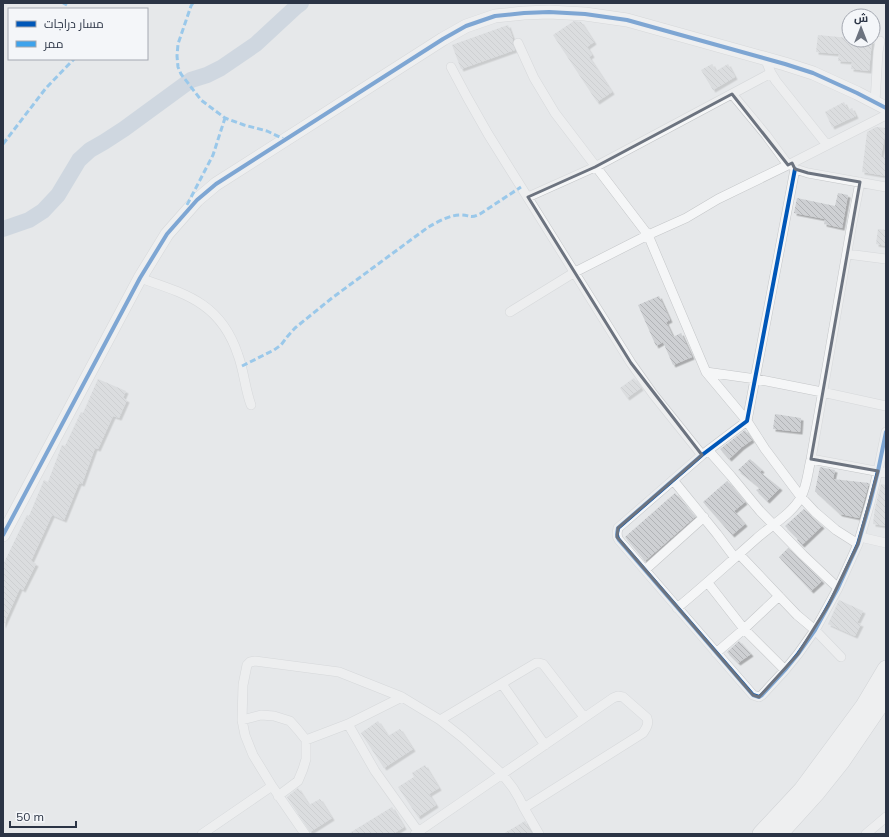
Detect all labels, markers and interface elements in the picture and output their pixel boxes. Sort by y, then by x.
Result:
legend [8,8,148,60]
north arrow [841,8,881,48]
text: ش [854,11,868,25]
text: مسار دراجات [44,16,104,31]
text: ممر [43,36,63,51]
scale bar [10,803,76,829]
text: 50 m [16,809,44,824]

